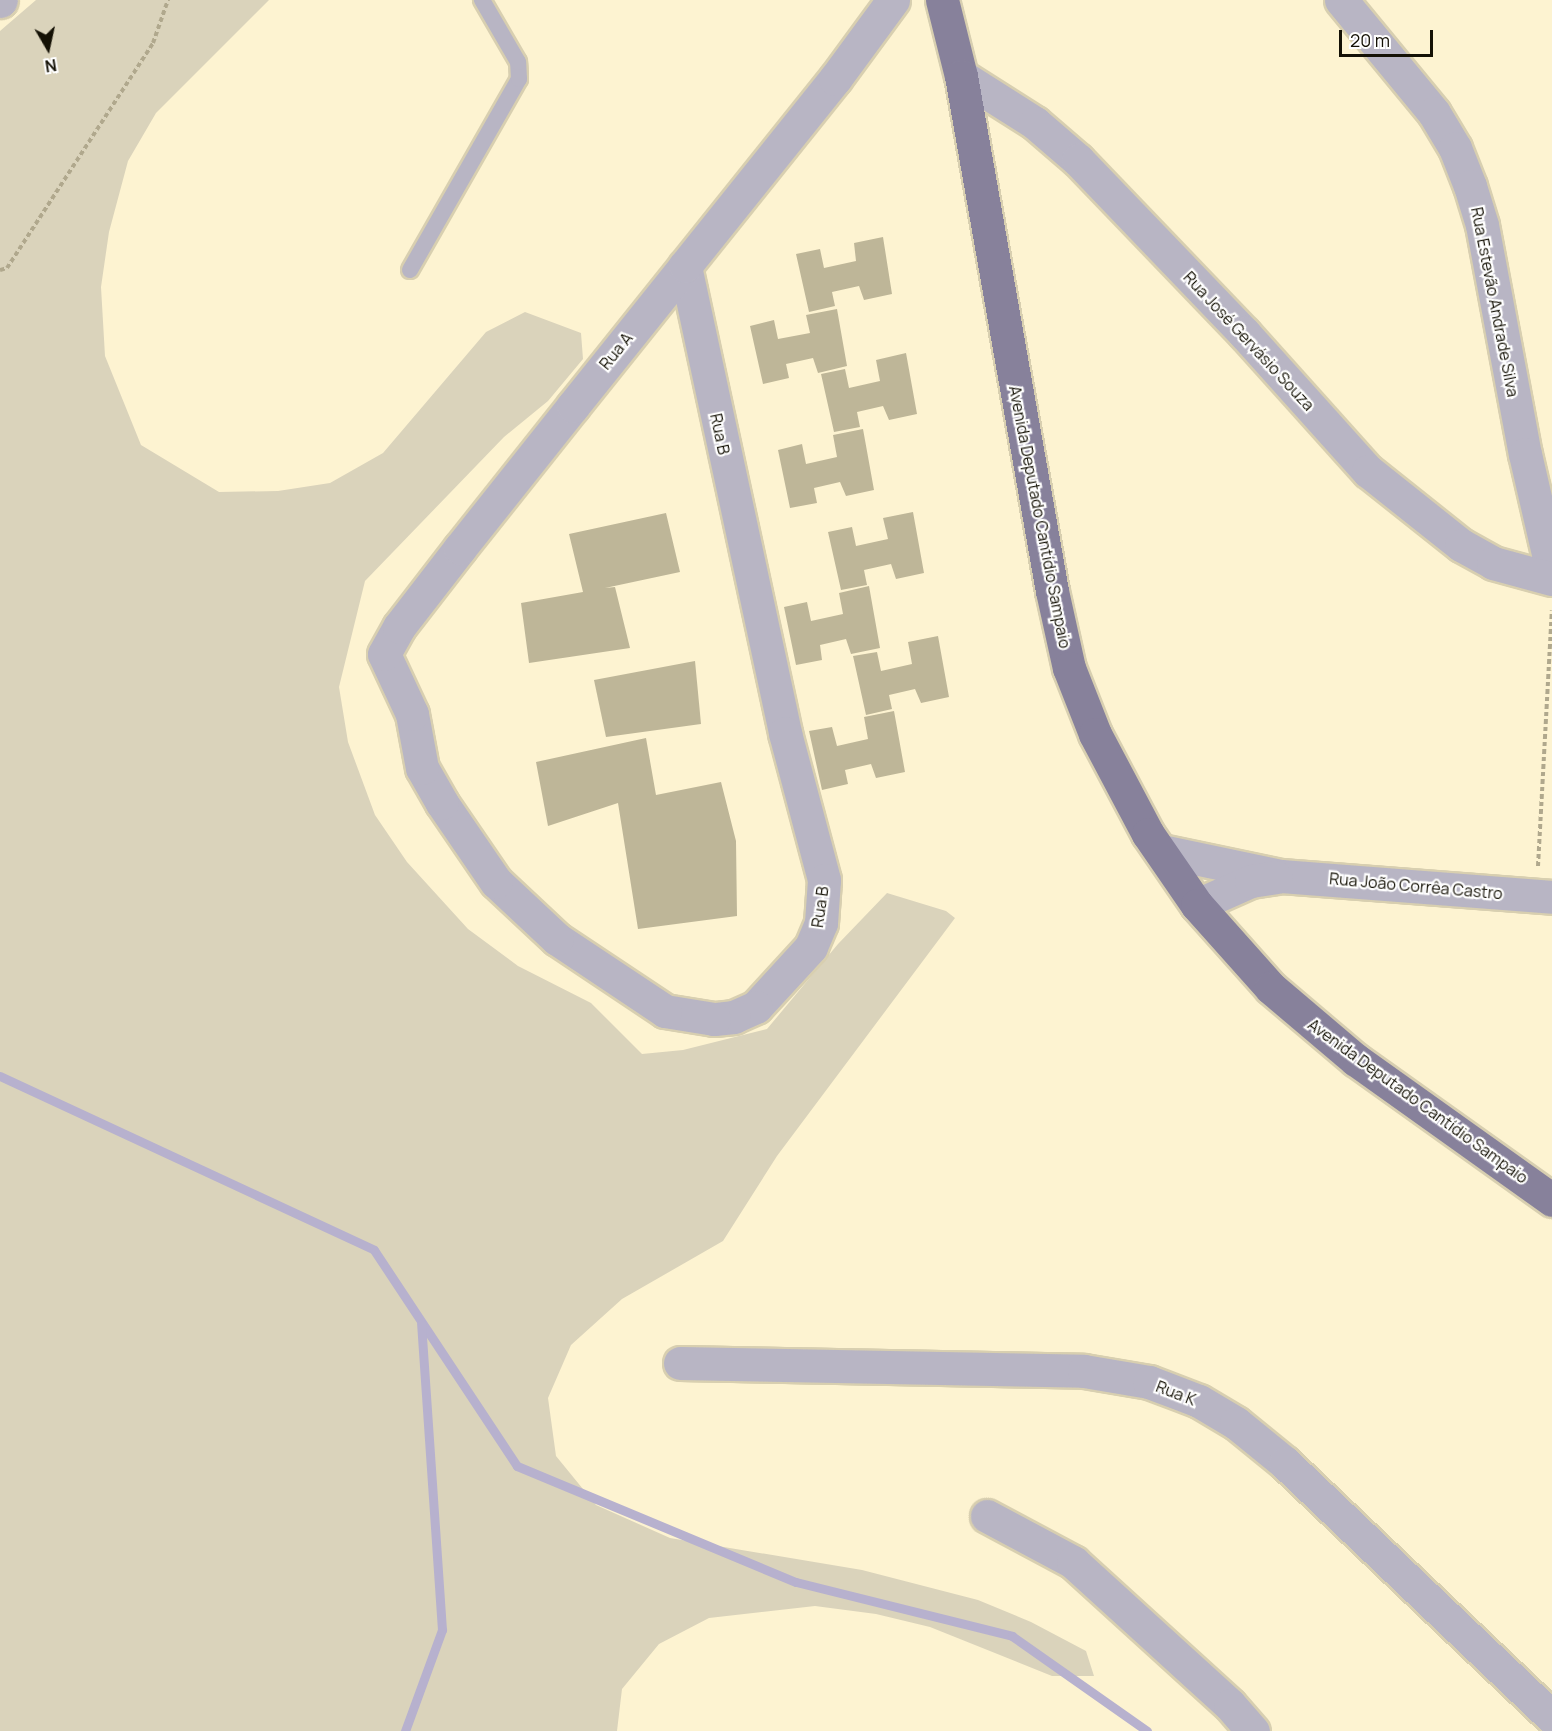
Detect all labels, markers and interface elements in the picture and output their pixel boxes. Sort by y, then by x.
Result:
north arrow [18,18,78,78]
scale bar [1342,18,1436,56]
text: 20 m [1350,28,1390,52]
text: N [43,54,58,78]
street label: Rua Estevão Andrade Silva [1467,206,1523,398]
street label: Rua José Gervásio Souza [1180,268,1318,414]
street label: Rua A [595,329,637,373]
street label: Avenida Deputado Cantídio Sampaio [1005,384,1075,650]
street label: Rua B [706,412,734,456]
street label: Rua João Corrêa Castro [1328,869,1504,903]
street label: Rua B [808,885,832,929]
street label: Avenida Deputado Cantídio Sampaio [1304,1015,1532,1187]
street label: Rua K [1153,1377,1199,1409]

